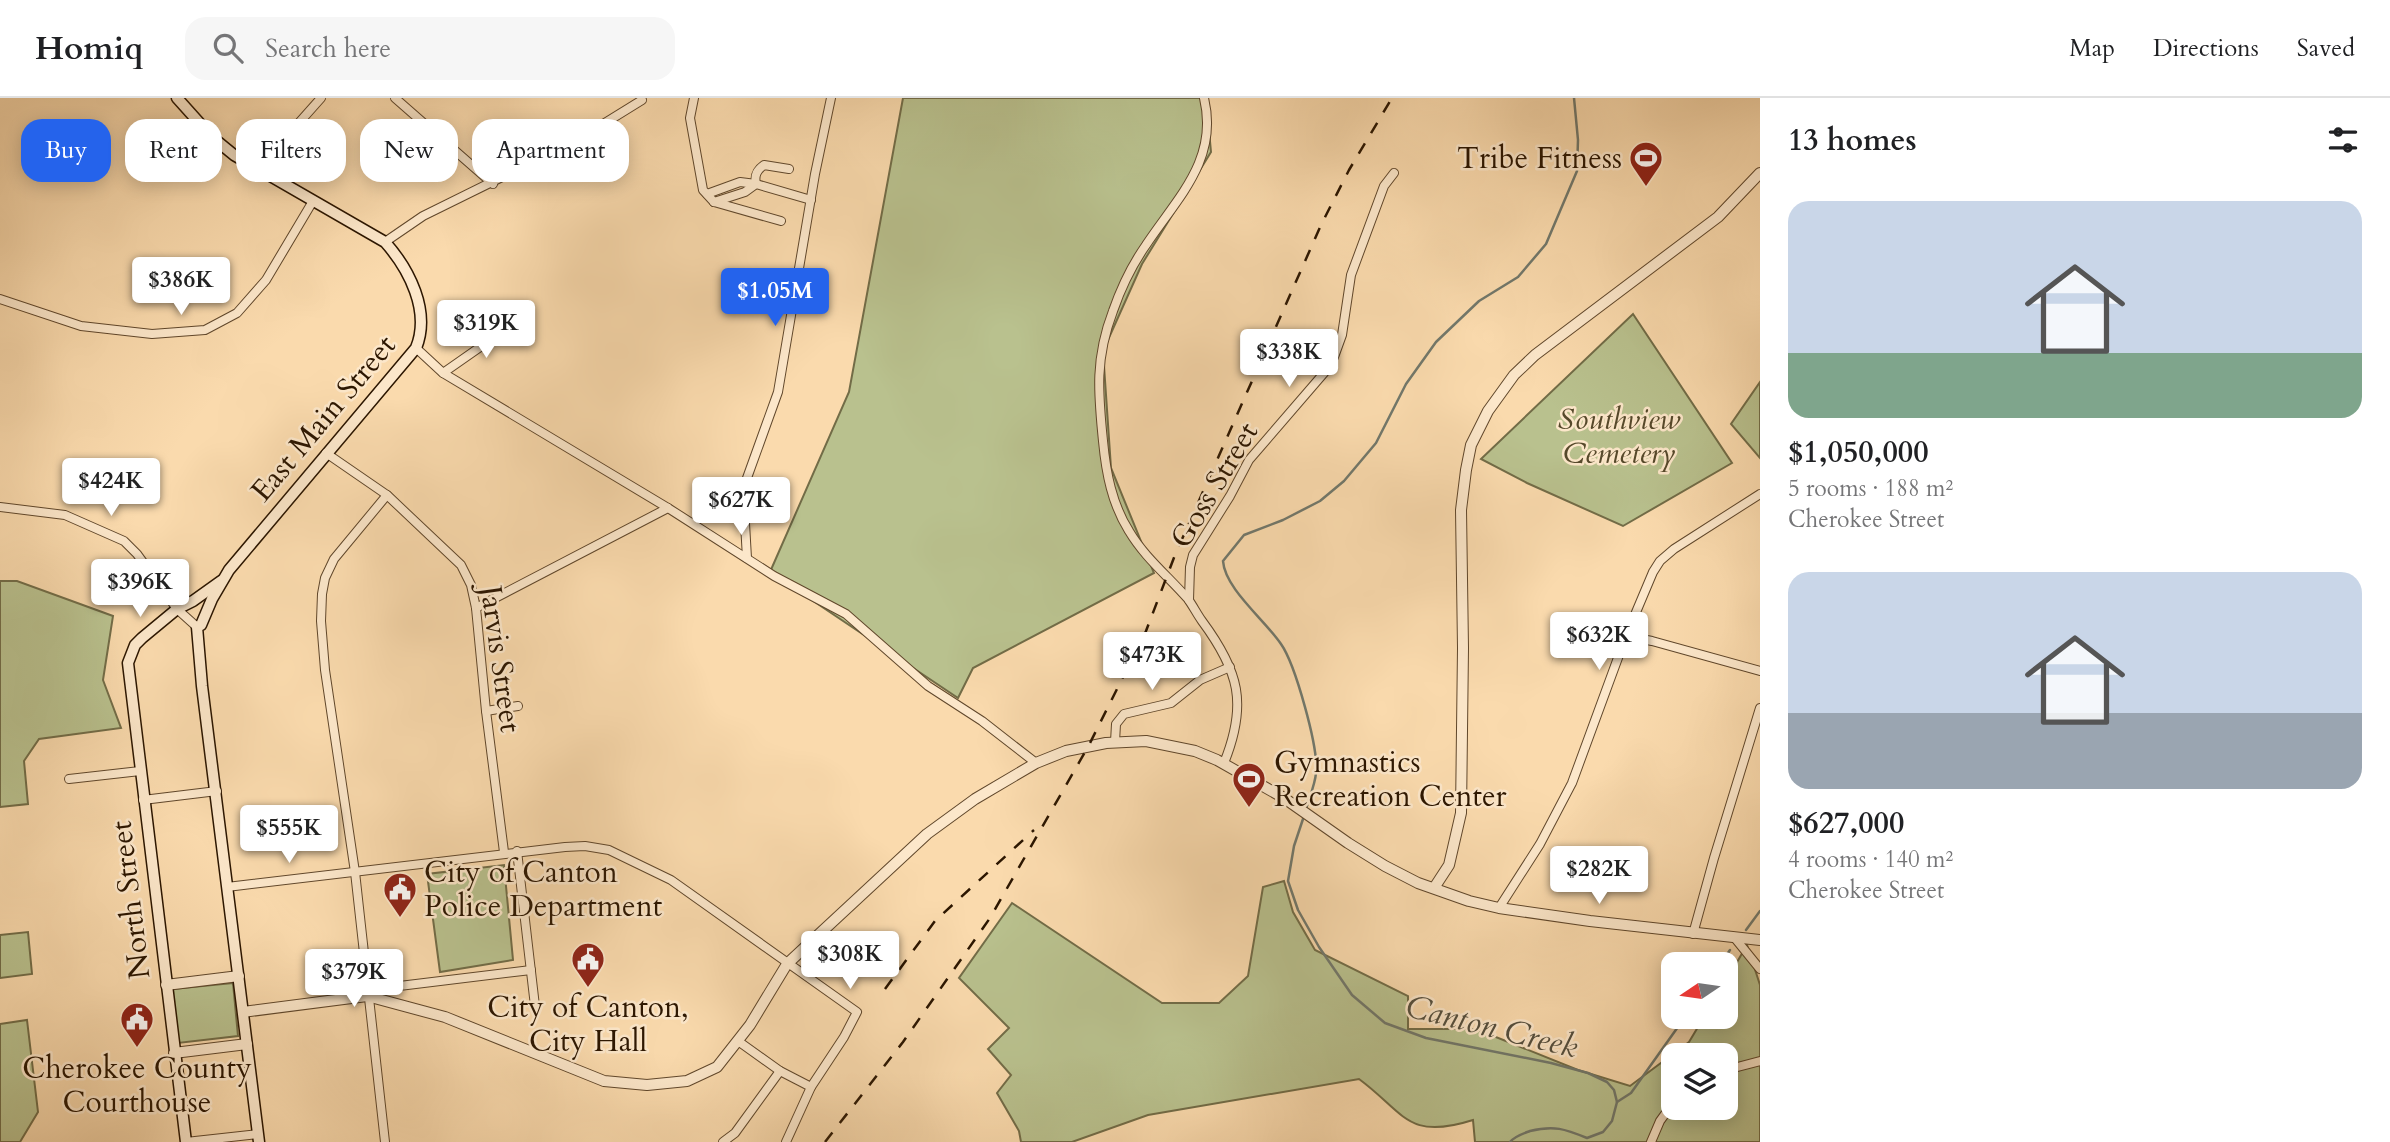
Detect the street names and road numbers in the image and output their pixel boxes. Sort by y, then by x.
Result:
street label: East Main Street [241,326,406,510]
street label: Goss Street [1161,414,1268,556]
street label: Jarvis Street [469,579,531,736]
street label: North Street [100,818,161,981]

